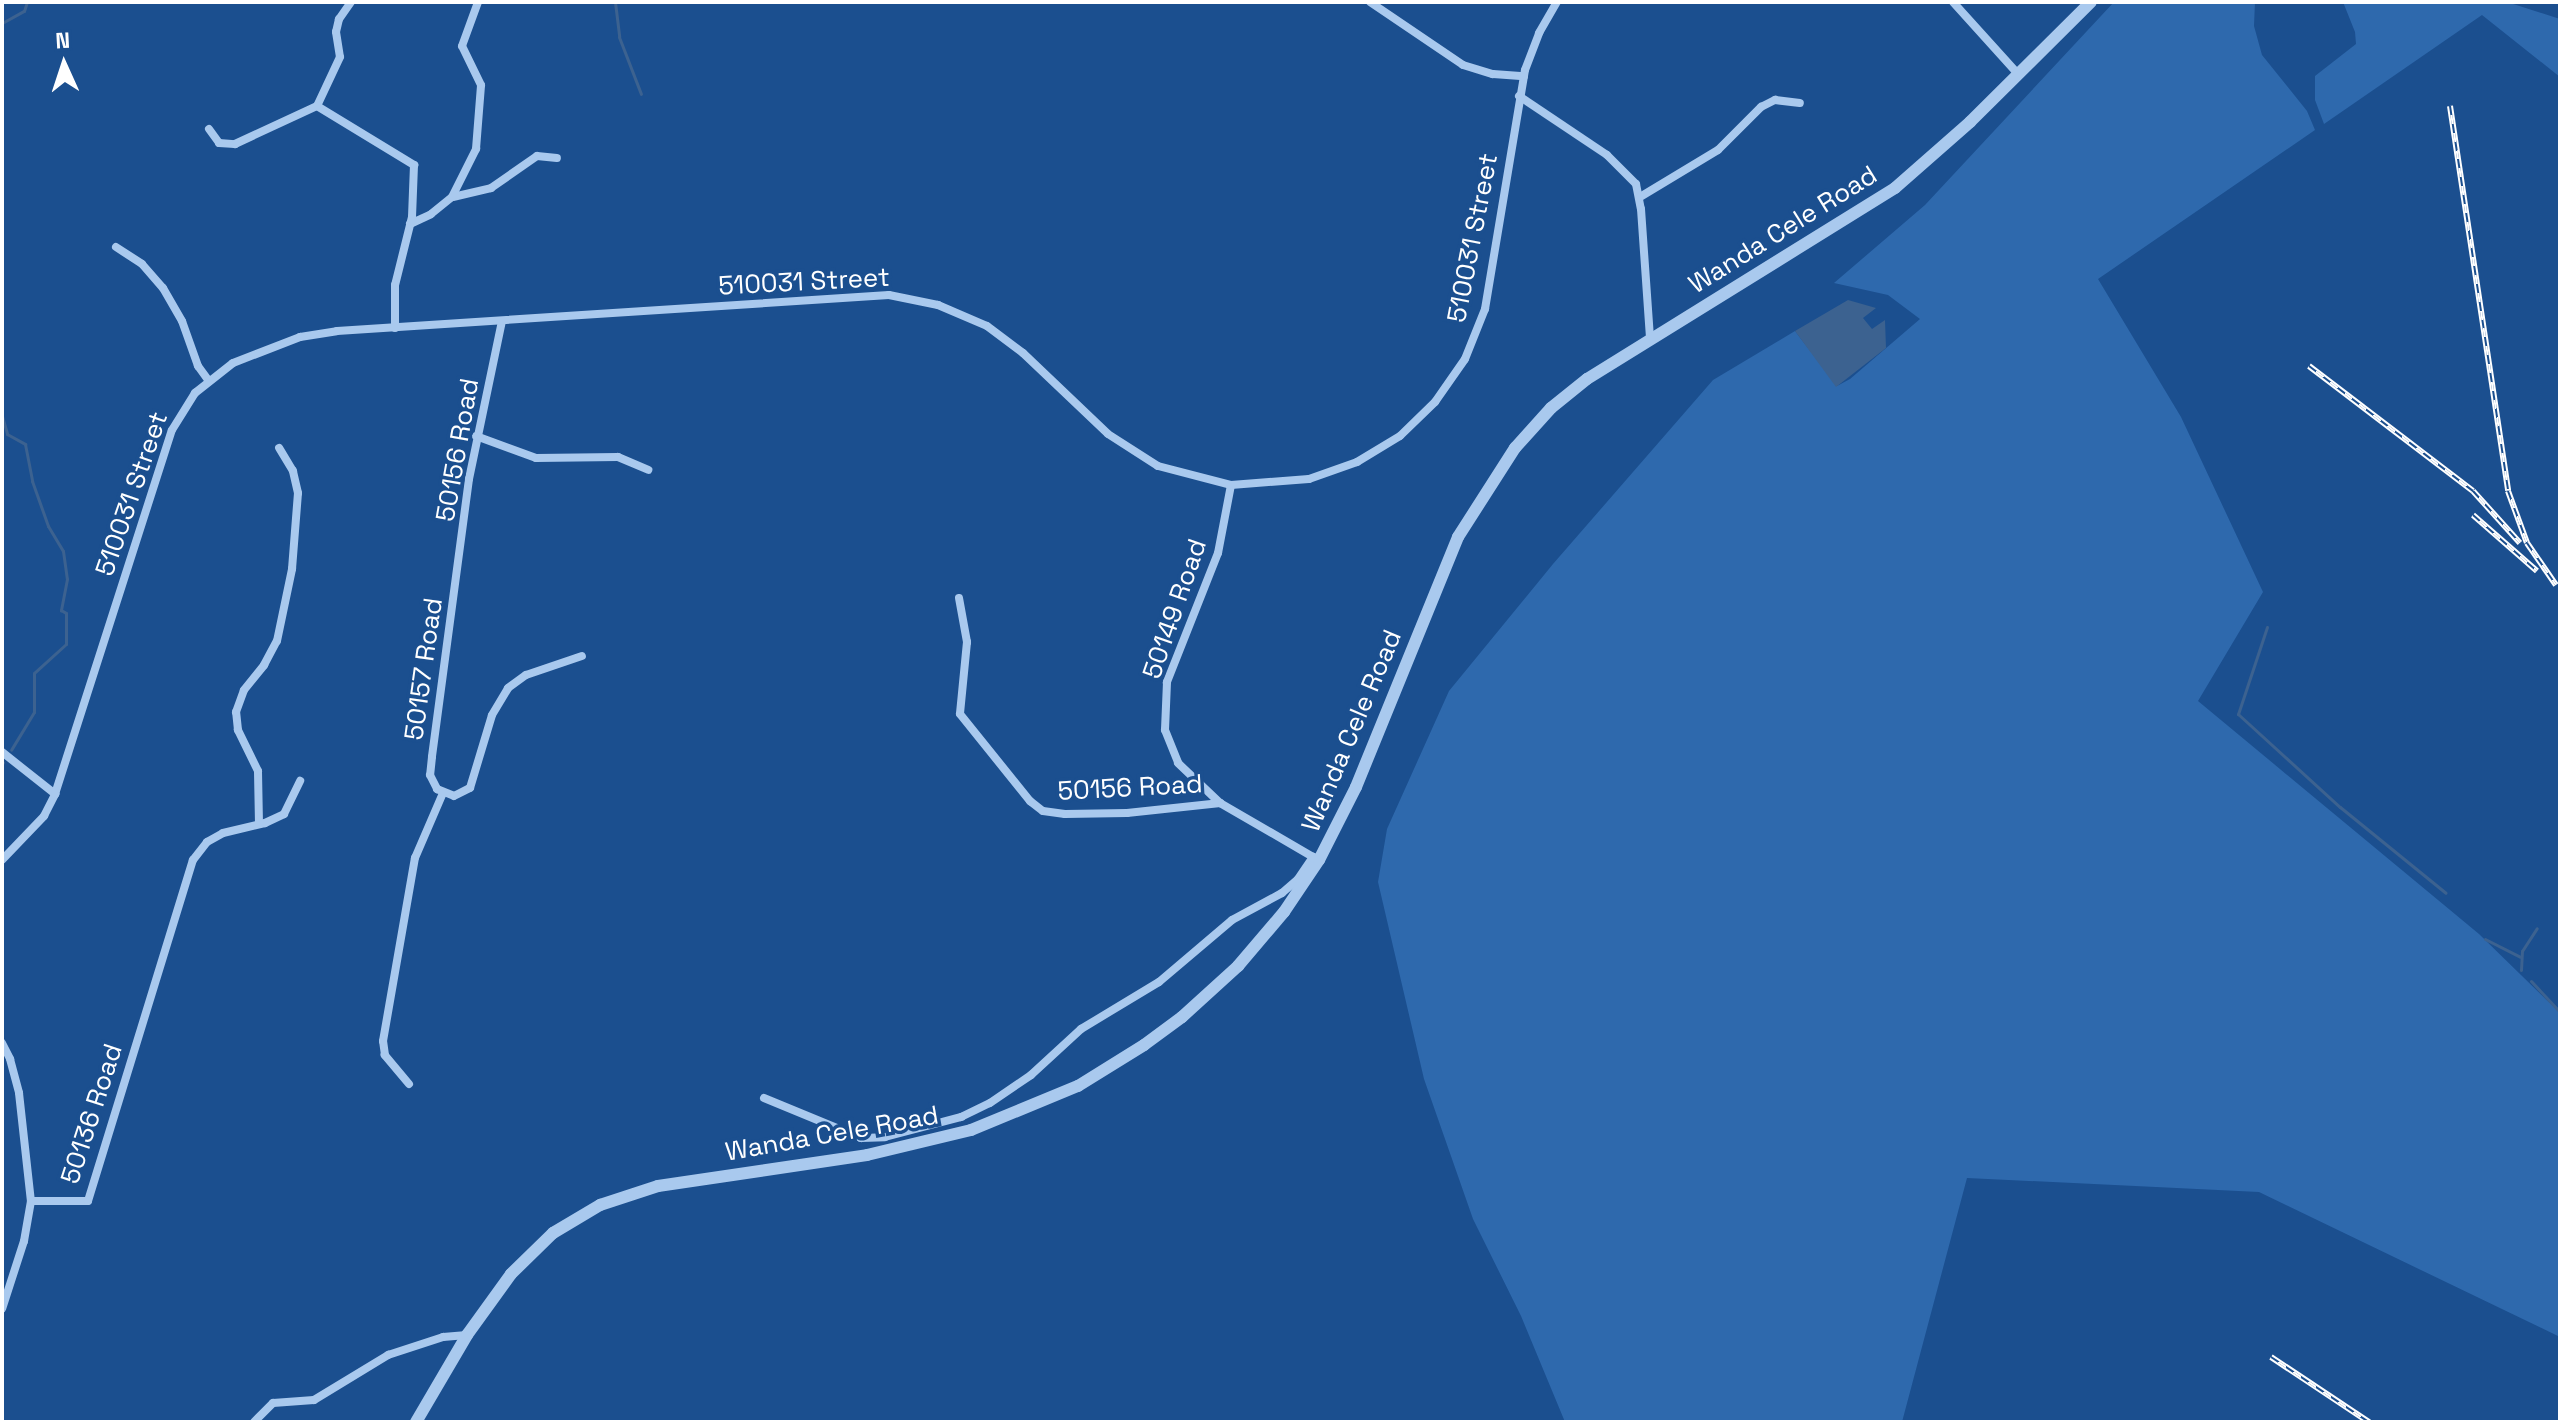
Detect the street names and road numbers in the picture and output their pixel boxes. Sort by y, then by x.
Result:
street label: 510031 Street [1441,151,1505,325]
street label: Wanda Cele Road [1683,160,1883,300]
street label: 510031 Street [717,262,891,302]
street label: 50156 Road [430,376,486,524]
street label: 510031 Street [89,408,175,580]
street label: 50149 Road [1137,535,1213,683]
street label: 50157 Road [399,596,449,742]
street label: Wanda Cele Road [1295,625,1409,837]
street label: 50156 Road [1057,769,1203,807]
street label: 50136 Road [55,1040,129,1188]
street label: Wanda Cele Road [723,1100,941,1168]

